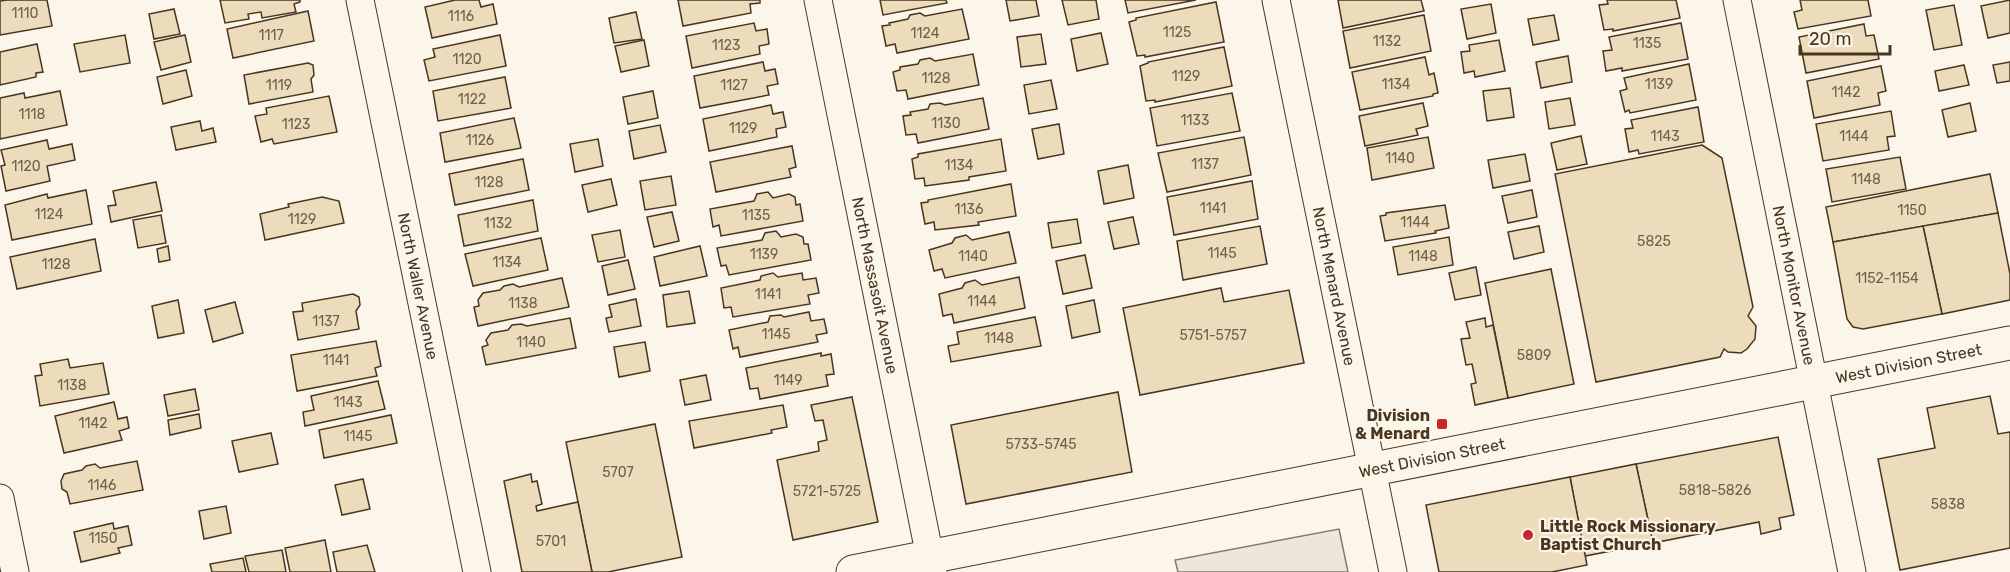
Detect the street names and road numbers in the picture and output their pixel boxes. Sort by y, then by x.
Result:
street label: North Massasoit Avenue [848,195,902,376]
street label: North Monitor Avenue [1769,204,1820,367]
street label: North Menard Avenue [1309,205,1360,367]
street label: North Waller Avenue [394,211,443,361]
street label: West Division Street [1834,339,1983,387]
street label: West Division Street [1357,434,1507,481]

